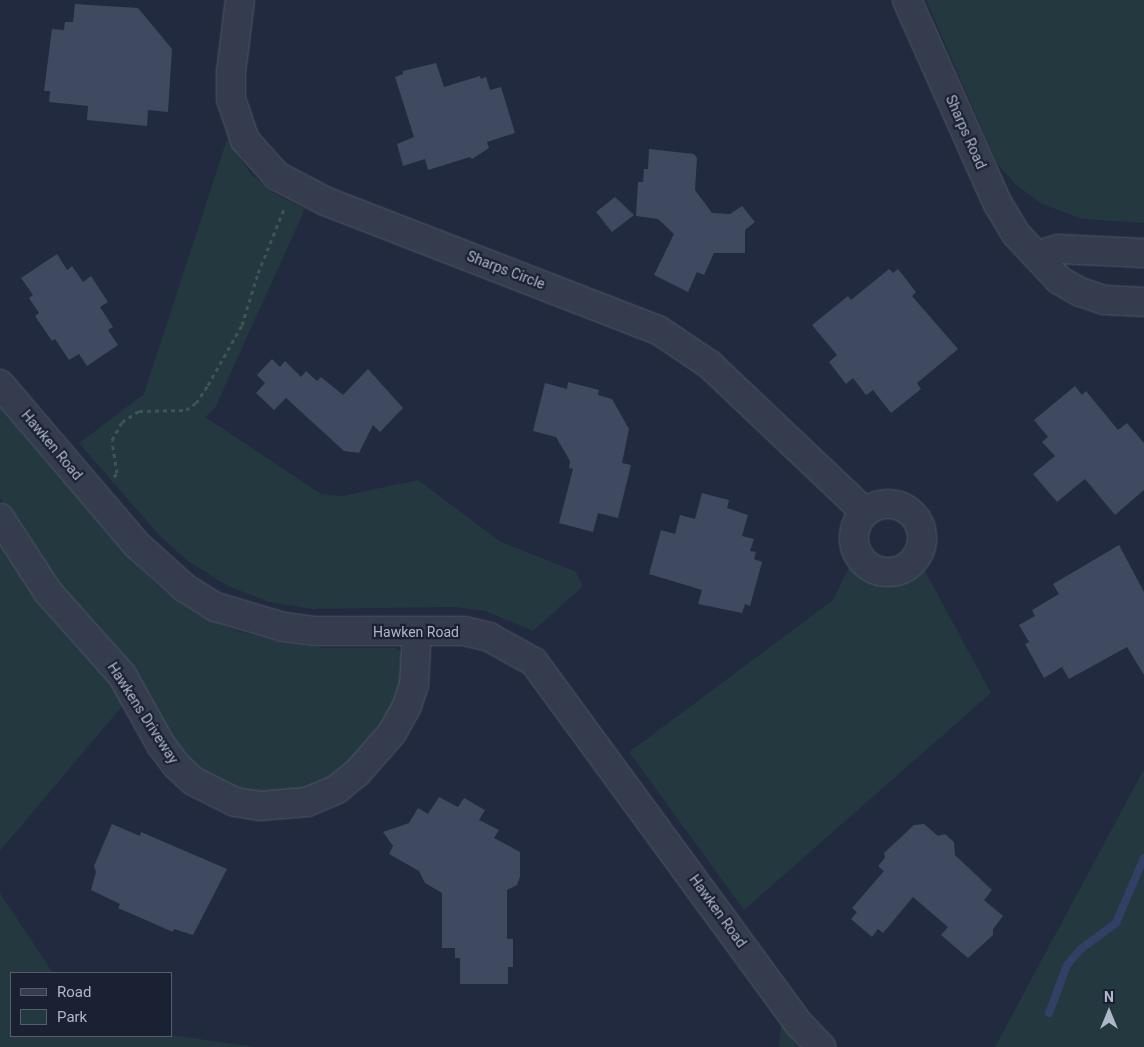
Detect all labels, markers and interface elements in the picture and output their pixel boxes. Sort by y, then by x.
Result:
street label: Sharps Road [942,92,990,172]
street label: Sharps Circle [465,247,547,293]
street label: Hawken Road [18,407,86,483]
street label: Hawken Road [373,624,459,640]
street label: Hawkens Driveway [104,659,182,767]
street label: Hawken Road [686,871,750,951]
legend [10,972,172,1037]
text: Road [57,983,91,1001]
north arrow [1084,987,1134,1037]
text: N [1104,989,1114,1005]
text: Park [57,1008,87,1026]

